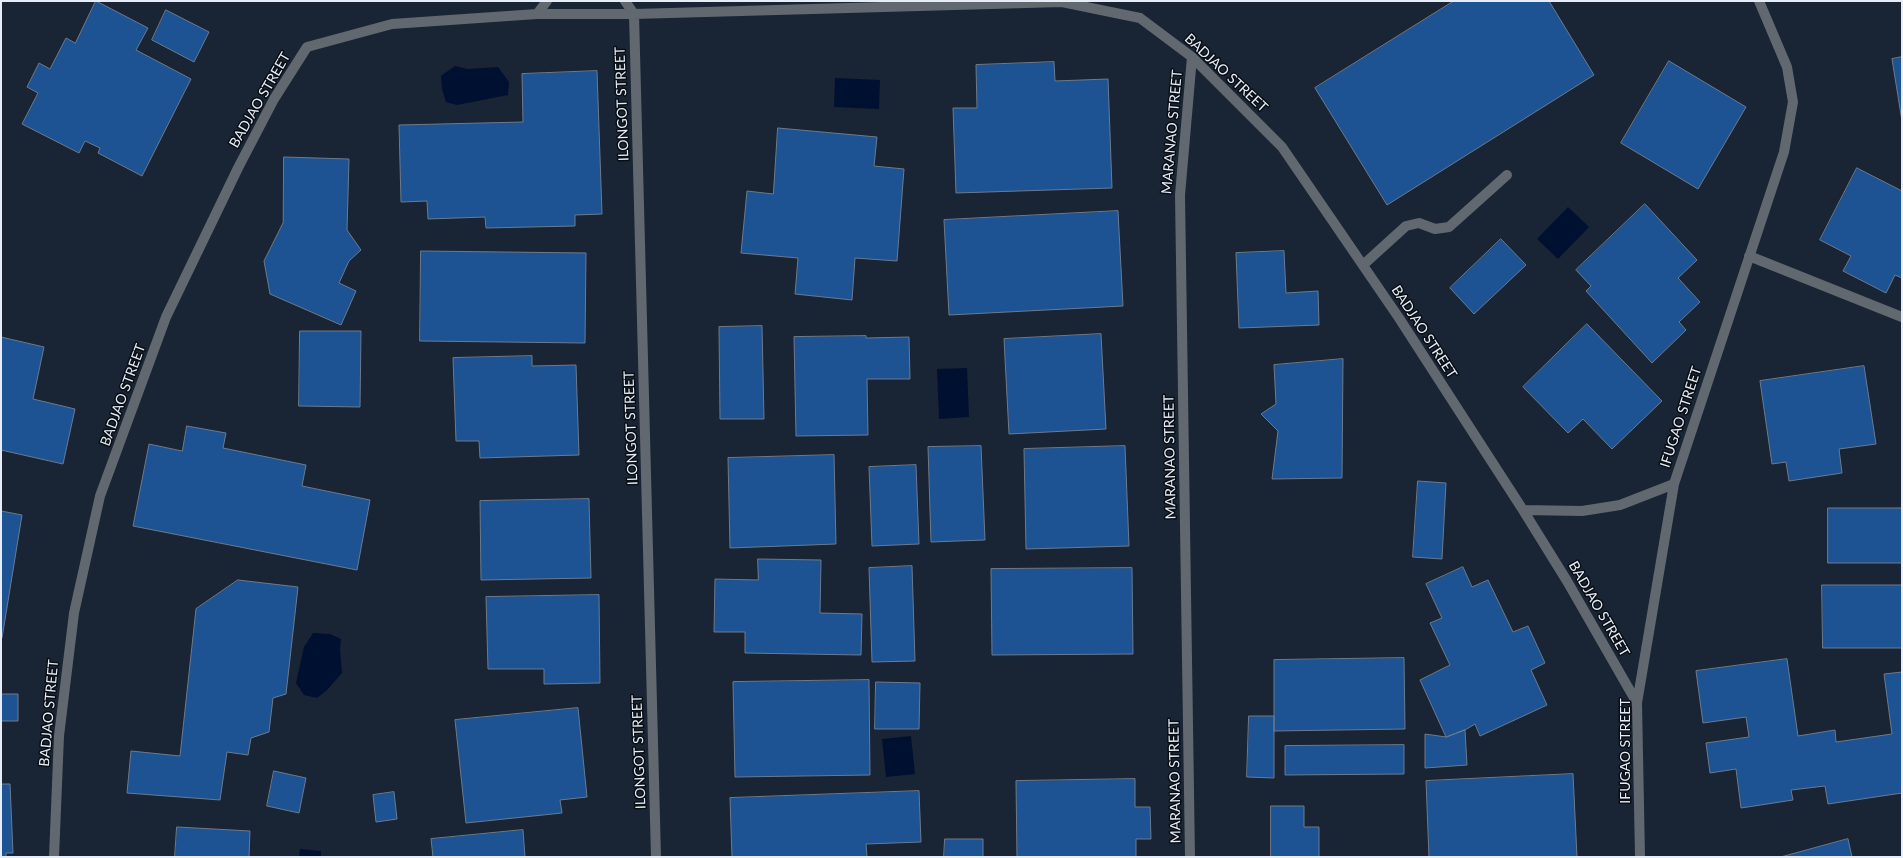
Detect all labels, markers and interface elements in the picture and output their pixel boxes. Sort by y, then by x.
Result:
street label: BADJAO STREET [1181,30,1271,116]
street label: ILONGOT STREET [612,47,632,161]
street label: BADJAO STREET [226,49,294,151]
street label: MARANAO STREET [1158,69,1186,195]
street label: BADJAO STREET [1388,282,1460,382]
street label: BADJAO STREET [97,342,149,448]
street label: IFUGAO STREET [1657,364,1705,470]
street label: ILONGOT STREET [621,371,641,485]
street label: MARANAO STREET [1161,395,1179,519]
street label: BADJAO STREET [1565,558,1633,660]
street label: BADJAO STREET [36,659,62,767]
street label: ILONGOT STREET [629,695,649,809]
street label: IFUGAO STREET [1617,698,1633,804]
street label: MARANAO STREET [1166,719,1184,843]

